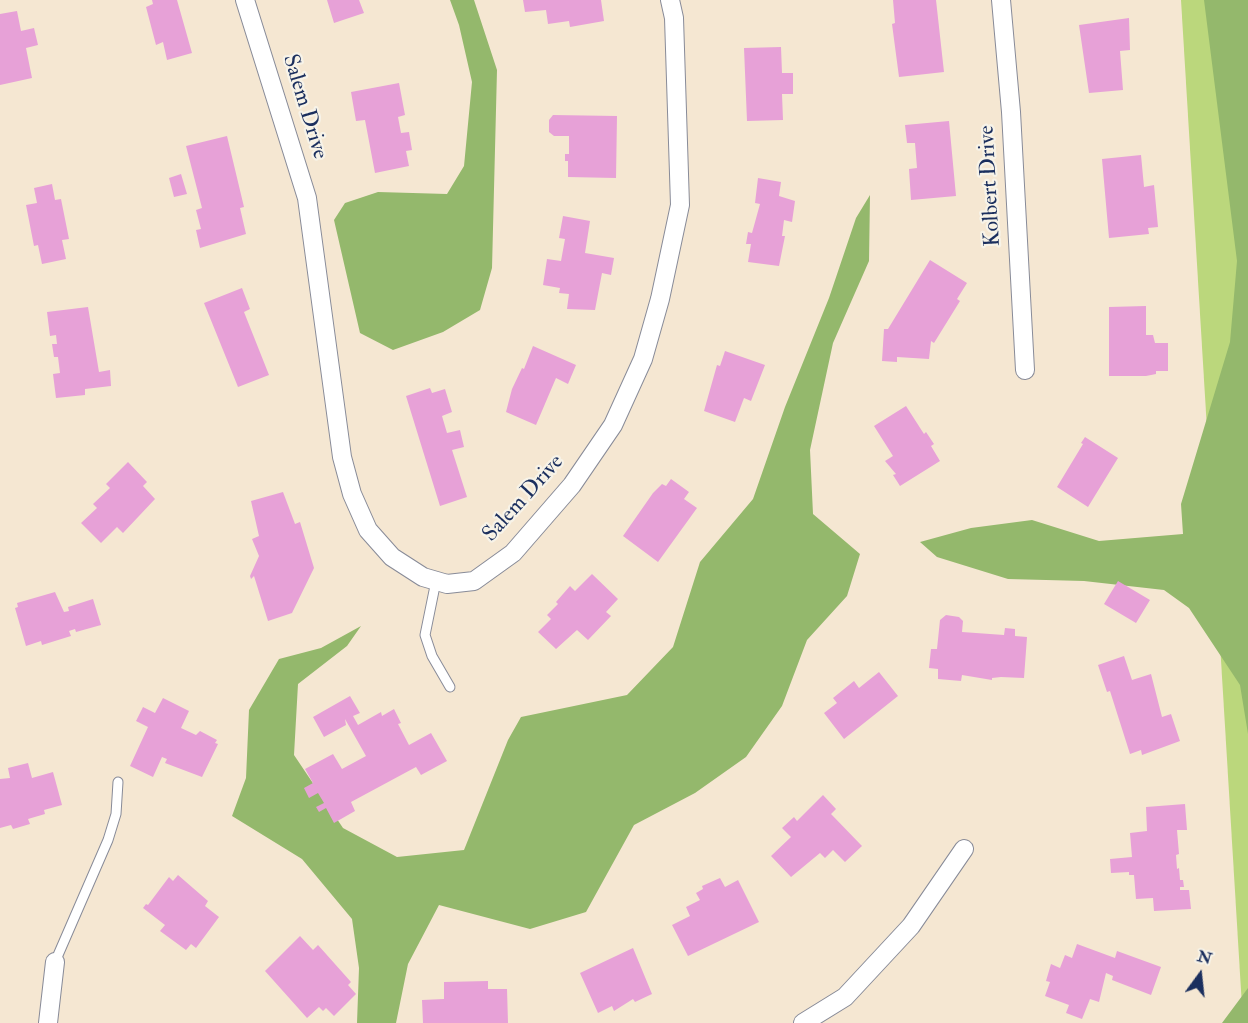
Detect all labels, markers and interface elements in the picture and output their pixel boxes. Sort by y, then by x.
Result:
street label: Salem Drive [276,51,332,163]
street label: Kolbert Drive [975,125,1007,247]
street label: Salem Drive [478,450,570,548]
north arrow [1170,945,1230,1005]
text: N [1195,946,1214,969]

